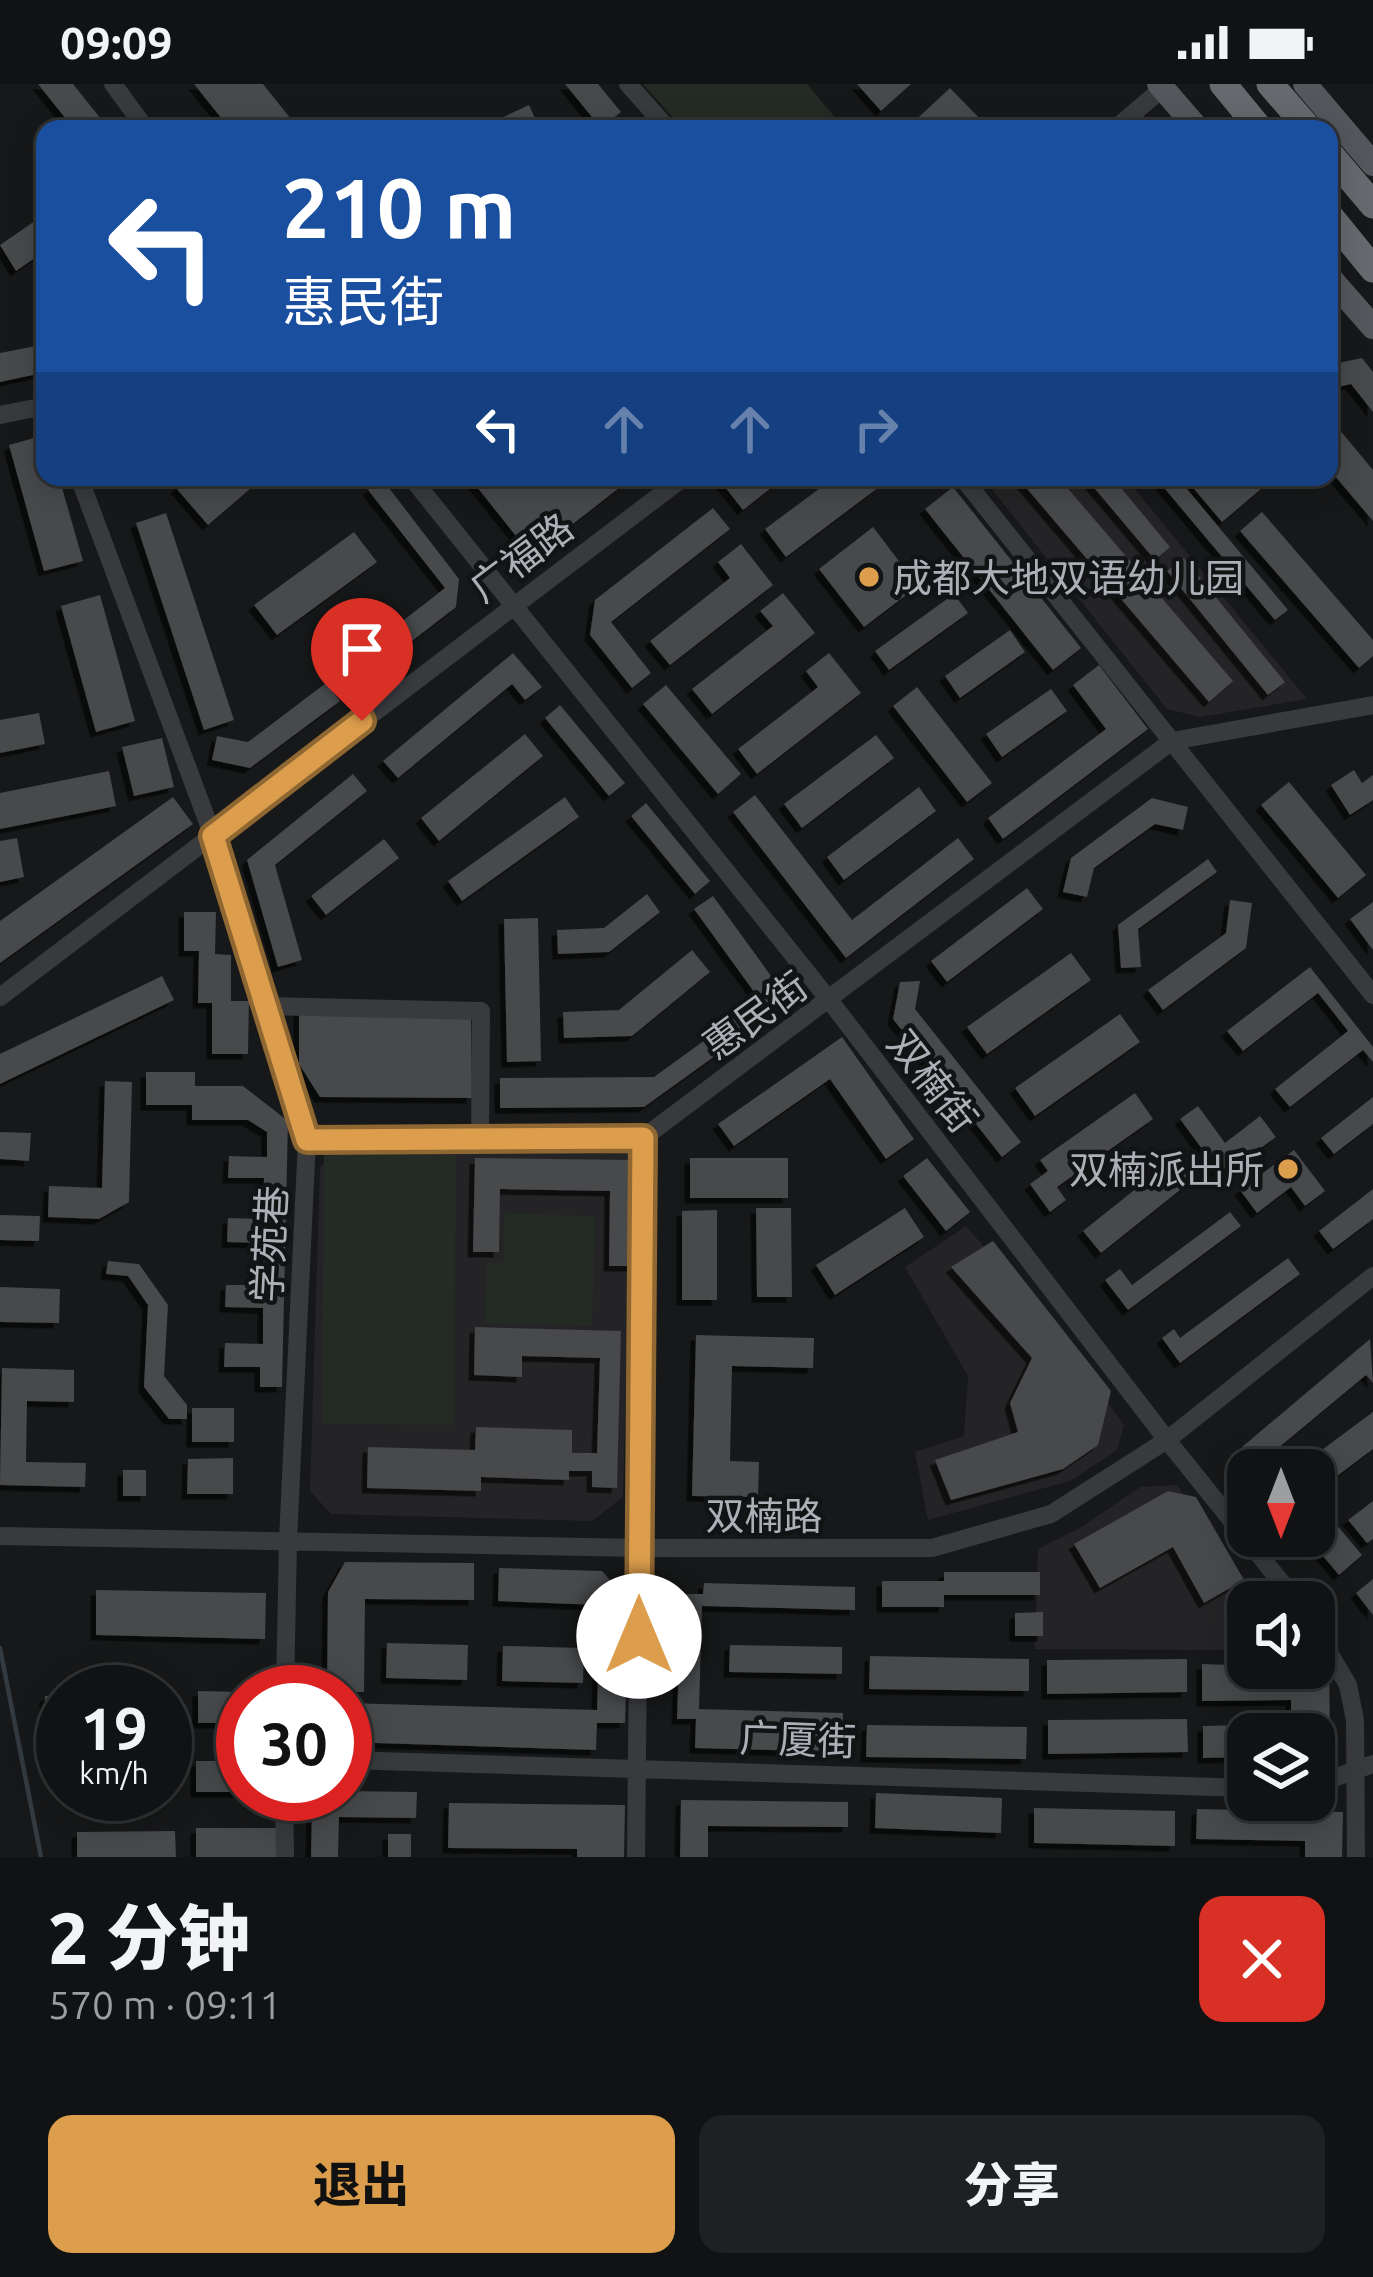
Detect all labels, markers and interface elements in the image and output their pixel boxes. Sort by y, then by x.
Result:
text: 09:09 [60,17,173,68]
text: 210 m [282,160,516,254]
icon: left [84,168,240,324]
text: 惠民街 [282,271,444,331]
icon: left [465,396,531,462]
icon: ahead [591,396,657,462]
icon: ahead [717,396,783,462]
icon: right [843,396,909,462]
street label: 广福路 [461,505,581,609]
place label: 成都大地双语幼儿园 [893,556,1244,599]
marker: 成都大地双语幼儿园 [856,564,882,590]
pin [311,598,413,721]
icon: arrive [329,616,395,682]
street label: 惠民街 [695,963,815,1067]
street label: 双楠街 [880,1022,986,1140]
place label: 双楠派出所 [1069,1148,1264,1191]
marker: 双楠派出所 [1275,1156,1301,1182]
street label: 学苑巷 [244,1184,294,1304]
north arrow [1227,1449,1335,1557]
map controls [1227,1449,1335,1821]
street label: 双楠路 [705,1494,823,1537]
position arrow [576,1573,702,1699]
button: sound [1227,1581,1335,1689]
speed limit sign: 30 [216,1665,372,1821]
text: 19 [80,1694,148,1761]
button: layers [1227,1713,1335,1821]
street label: 广厦街 [739,1715,857,1763]
text: km/h [79,1756,149,1790]
button: close [1199,1896,1325,2022]
text: 2 分钟 [48,1897,250,1978]
text: 570 m · 09:11 [48,1983,282,2026]
button: 退出 [48,2115,675,2253]
button: 分享 [699,2115,1325,2253]

